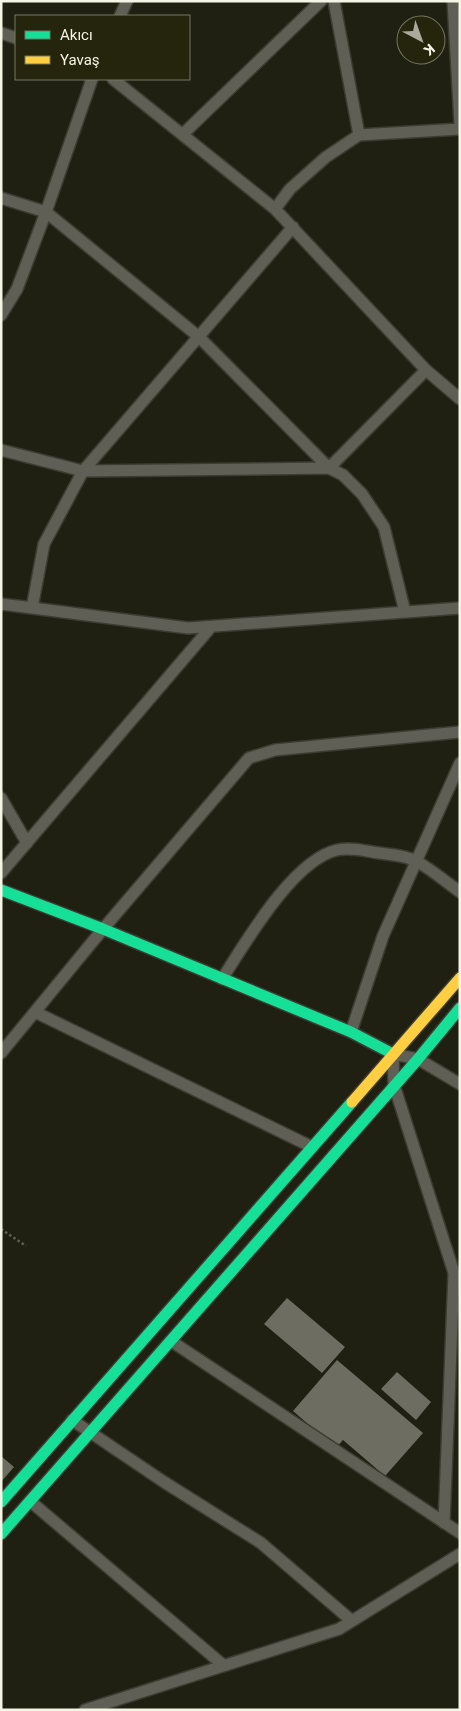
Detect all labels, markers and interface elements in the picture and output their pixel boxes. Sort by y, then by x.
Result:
legend [15,15,190,80]
north arrow [396,15,446,65]
text: Akıcı [60,26,93,44]
text: K [421,41,438,59]
text: Yavaş [60,51,100,69]

